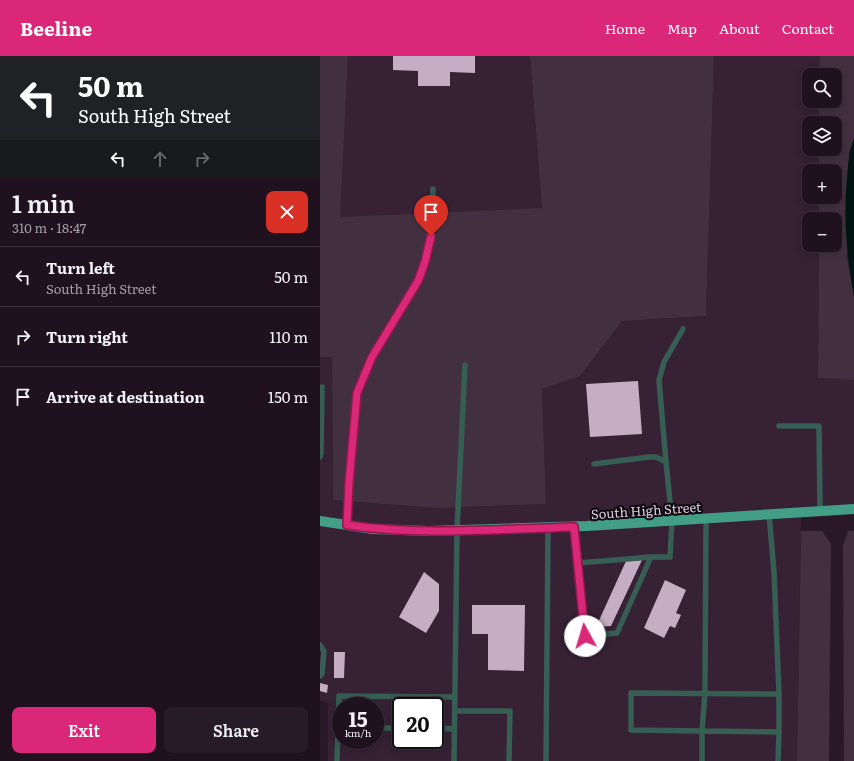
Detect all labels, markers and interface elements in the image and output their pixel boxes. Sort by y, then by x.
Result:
text: Beeline [20,14,92,42]
text: Home [605,18,645,38]
text: Map [667,18,697,38]
text: About [719,18,760,38]
text: Contact [782,18,834,38]
text: 50 m [78,64,144,106]
map controls [802,68,842,252]
button: search [802,68,842,108]
icon: left [12,72,64,124]
text: South High Street [78,102,231,129]
button: layers [802,116,842,156]
icon: left [107,148,129,170]
icon: ahead [149,148,171,170]
icon: right [191,148,213,170]
button: + [802,164,842,204]
text: 1 min [12,185,75,220]
button: close [266,191,308,233]
pin [414,195,448,236]
icon: arrive [420,201,442,223]
button: − [802,212,842,252]
text: 310 m · 18:47 [12,218,86,237]
text: Turn left [46,256,115,279]
text: 50 m [274,265,308,288]
icon: left [12,266,34,288]
text: South High Street [46,279,156,298]
text: Turn right [46,325,128,348]
text: 110 m [270,325,308,348]
icon: right [12,326,34,348]
text: Arrive at destination [46,385,205,408]
text: 150 m [268,385,308,408]
icon: arrive [12,386,34,408]
street label: South High Street [590,497,702,523]
position arrow [564,615,606,657]
speed limit sign: 20 [392,697,444,749]
text: 15 [348,703,368,733]
button: Exit [12,707,156,753]
button: Share [164,707,308,753]
text: km/h [345,725,371,740]

